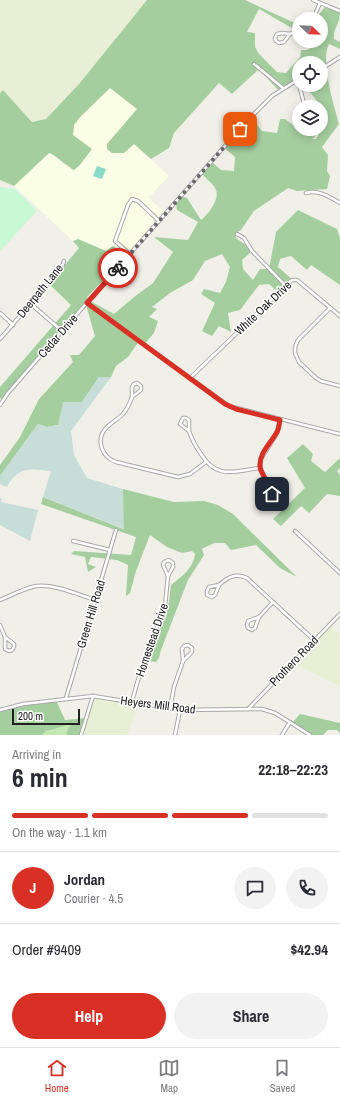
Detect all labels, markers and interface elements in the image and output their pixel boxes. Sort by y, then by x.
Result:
north arrow [292,12,328,48]
map controls [292,12,328,136]
button: locate [292,56,328,92]
button: layers [292,100,328,136]
pin [223,112,257,146]
icon: bag [229,118,251,140]
courier [98,248,138,288]
icon: bike [107,257,129,279]
street label: Deerpath Lane [13,261,67,321]
street label: White Oak Drive [231,277,295,339]
street label: Cedar Drive [35,311,81,361]
pin [255,477,289,511]
icon: home [261,483,283,505]
street label: Green Hill Road [73,578,109,650]
street label: Homestead Drive [132,601,172,679]
street label: Prothero Road [266,632,322,690]
street label: Heyers Mill Road [120,692,196,718]
scale bar [12,707,80,726]
text: 200 m [18,709,43,723]
text: Arriving in [12,746,61,763]
text: 22:18–22:23 [258,759,328,780]
text: 6 min [12,760,68,795]
text: On the way · 1.1 km [12,824,107,841]
button: chat [234,867,276,909]
button: phone [286,867,328,909]
text: Jordan [64,869,105,890]
text: J [30,877,36,898]
text: Courier · 4.5 [64,890,123,907]
text: Order #9409 [12,939,81,960]
text: $42.94 [290,939,328,960]
button: Help [12,993,166,1039]
button: Share [174,993,328,1039]
tab: Home [45,1057,69,1095]
tab: Map [158,1057,180,1095]
tab: Saved [270,1057,295,1095]

